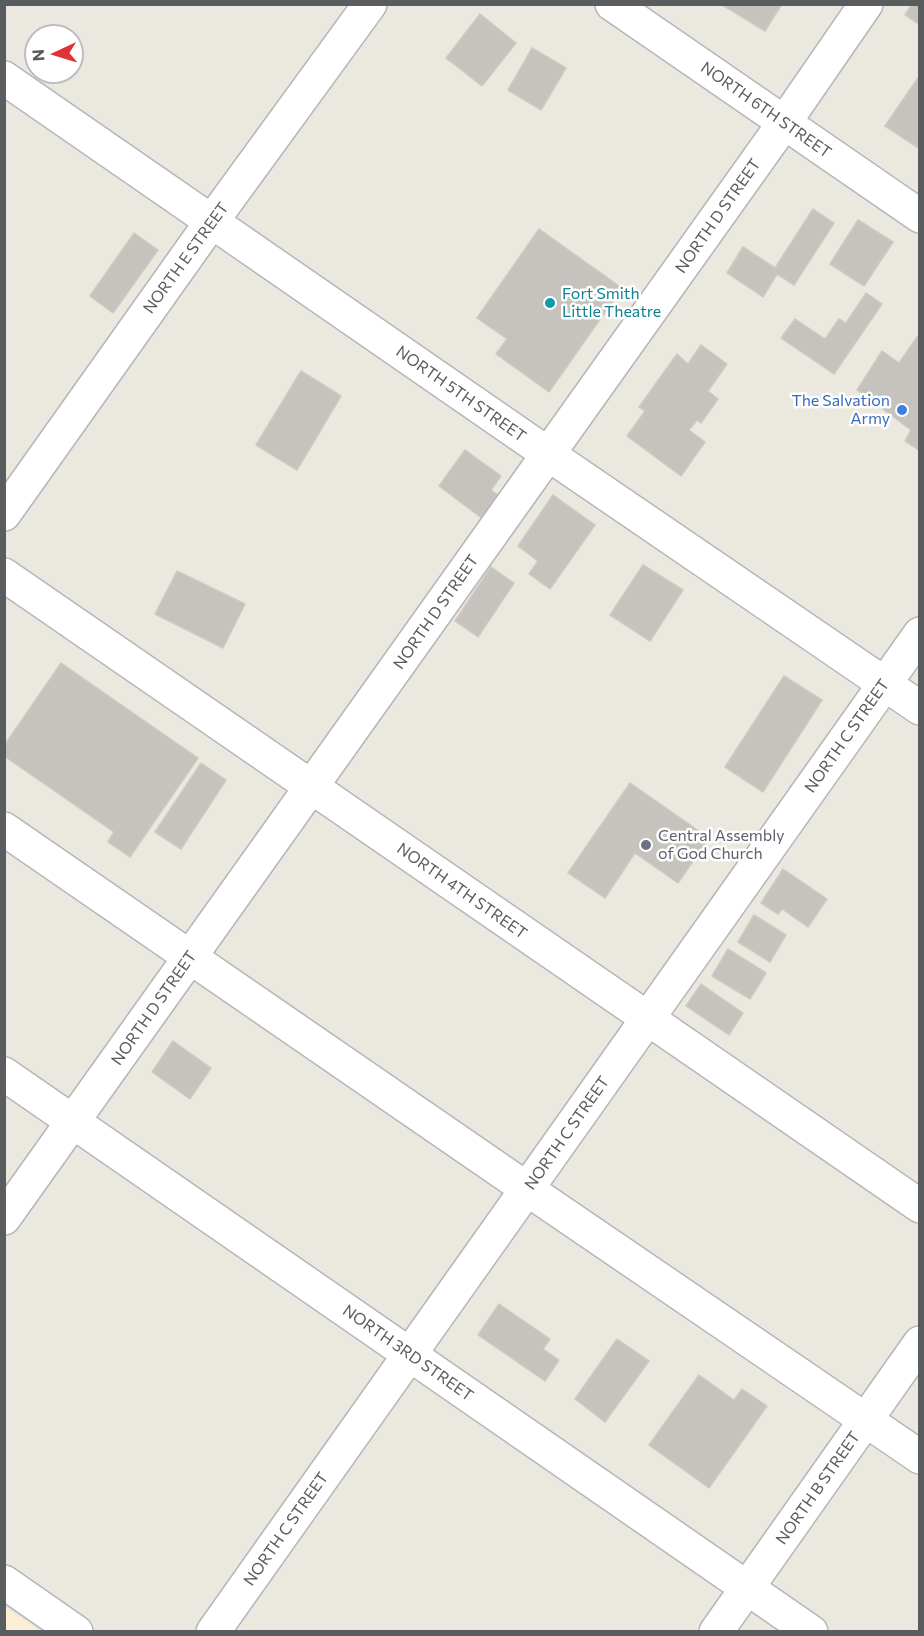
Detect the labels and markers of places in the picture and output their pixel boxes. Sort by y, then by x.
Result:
place label: Fort Smith Little Theatre [562,284,661,322]
marker: Fort Smith Little Theatre [543,296,557,310]
place label: The Salvation Army [791,391,890,429]
marker: The Salvation Army [895,403,909,417]
place label: Central Assembly of God Church [658,826,785,864]
marker: Central Assembly of God Church [639,838,653,852]

